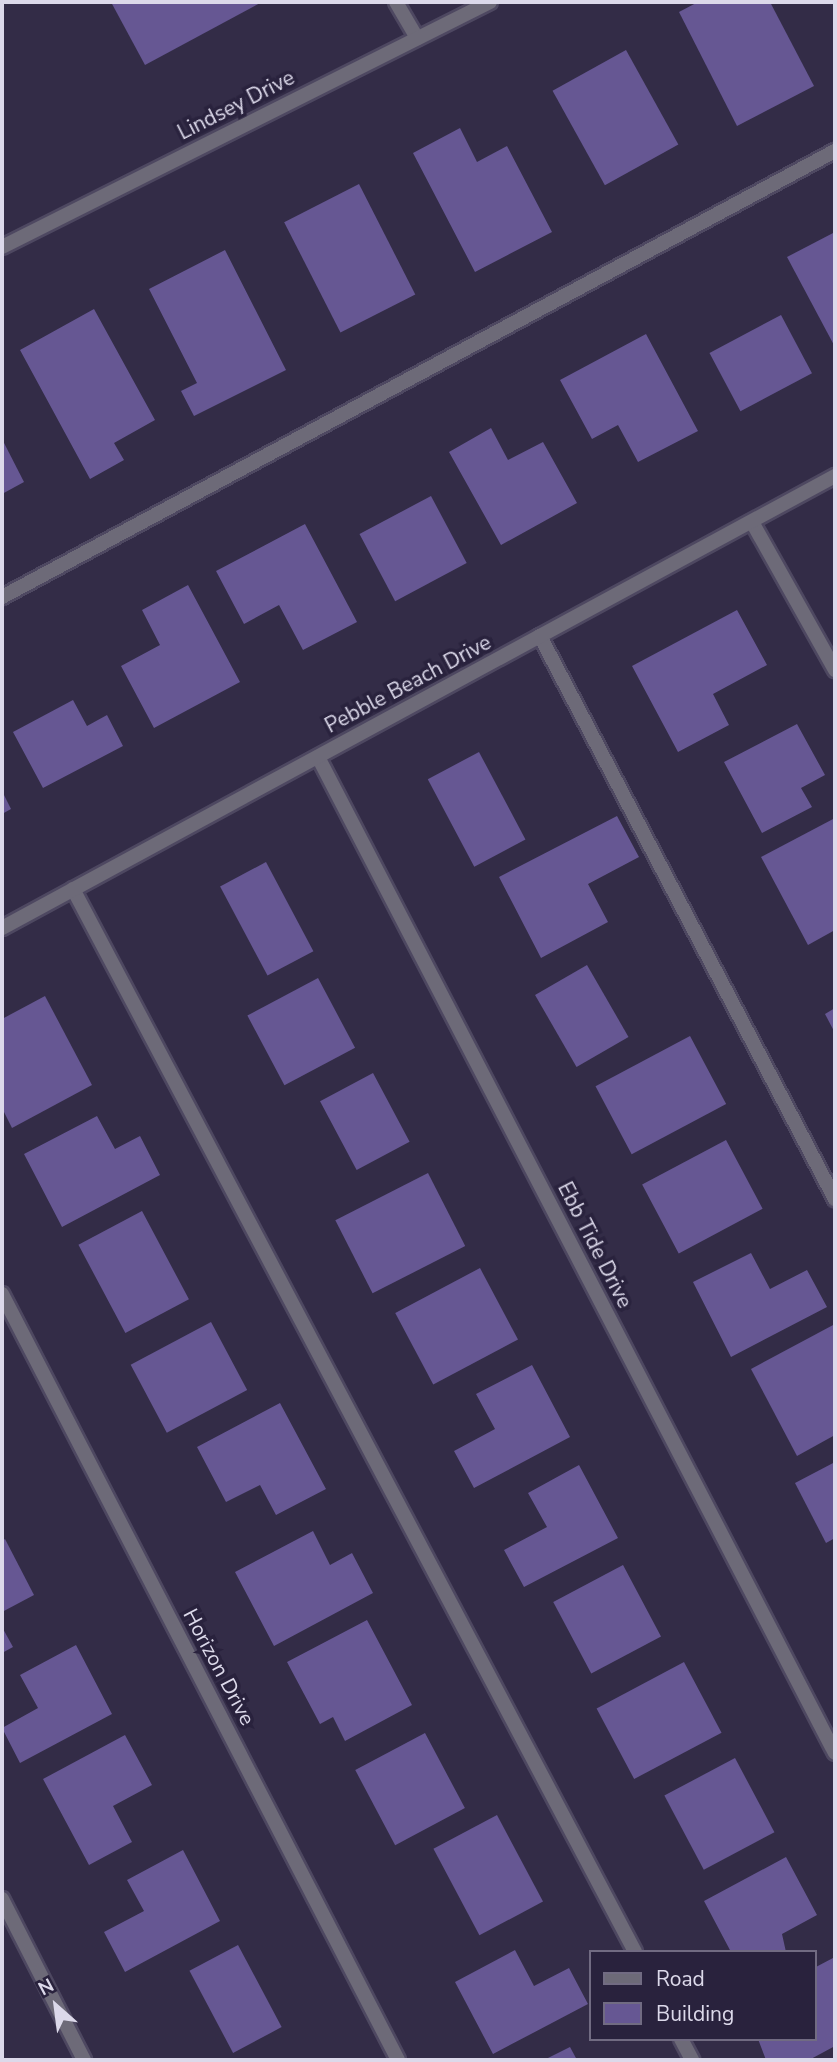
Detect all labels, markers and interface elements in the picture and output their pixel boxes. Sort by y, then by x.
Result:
street label: Lindsey Drive [173,65,299,145]
street label: Pebble Beach Drive [321,630,495,738]
street label: Ebb Tide Drive [552,1178,638,1312]
street label: Horizon Drive [178,1604,260,1730]
legend [588,1950,816,2041]
text: Road [656,1965,705,1993]
north arrow [21,1971,91,2041]
text: N [34,1973,59,2002]
text: Building [656,2000,734,2028]

